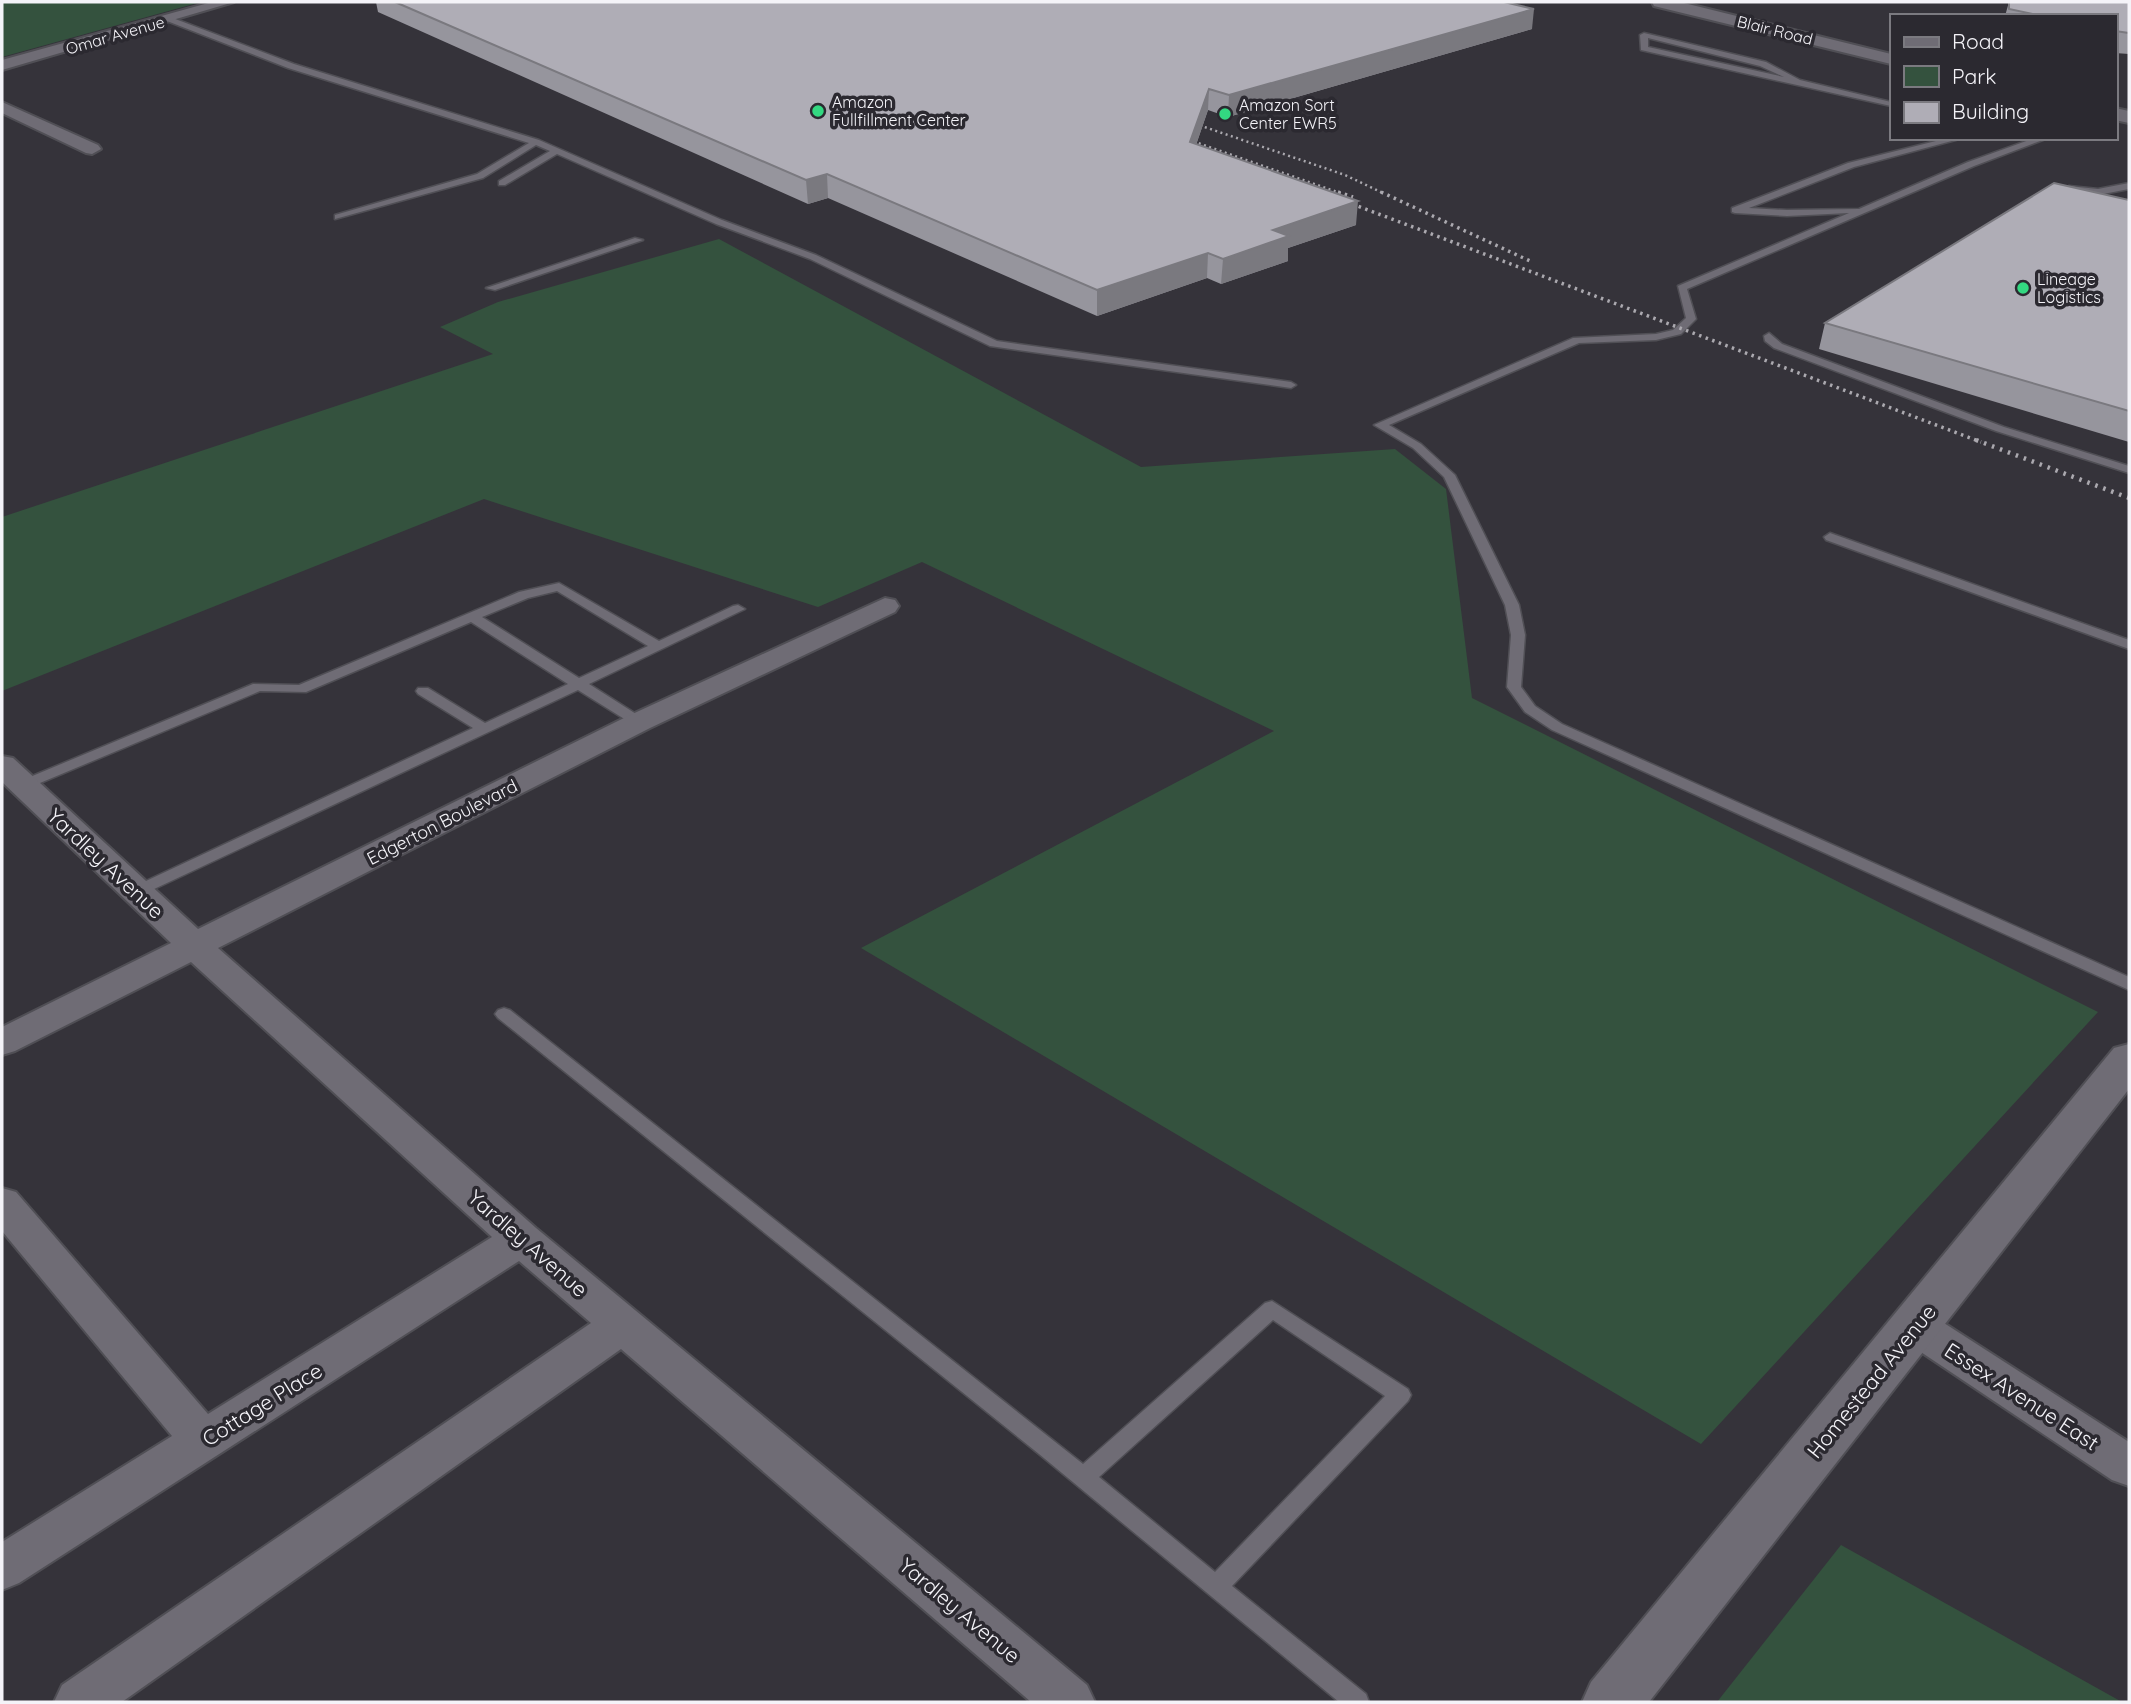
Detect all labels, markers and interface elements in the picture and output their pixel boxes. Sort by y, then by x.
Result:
street label: Omar Avenue [63,11,167,59]
street label: Blair Road [1735,11,1815,49]
legend [1890,14,2117,140]
text: Road [1952,28,2004,54]
text: Park [1952,63,1996,89]
place label: Amazon Fullfillment Center [832,92,966,130]
place label: Amazon Sort Center EWR5 [1239,95,1337,133]
text: Building [1952,98,2029,124]
marker: Amazon Fullfillment Center [810,103,826,119]
marker: Amazon Sort Center EWR5 [1217,106,1233,122]
place label: Lineage Logistics [2037,269,2101,307]
marker: Lineage Logistics [2015,280,2031,296]
street label: Edgerton Boulevard [363,774,521,870]
street label: Yardley Avenue [42,802,170,924]
street label: Yardley Avenue [463,1184,593,1302]
street label: Homestead Avenue [1801,1299,1941,1463]
street label: Essex Avenue East [1940,1337,2104,1455]
street label: Cottage Place [197,1357,327,1451]
street label: Yardley Avenue [894,1552,1026,1668]

